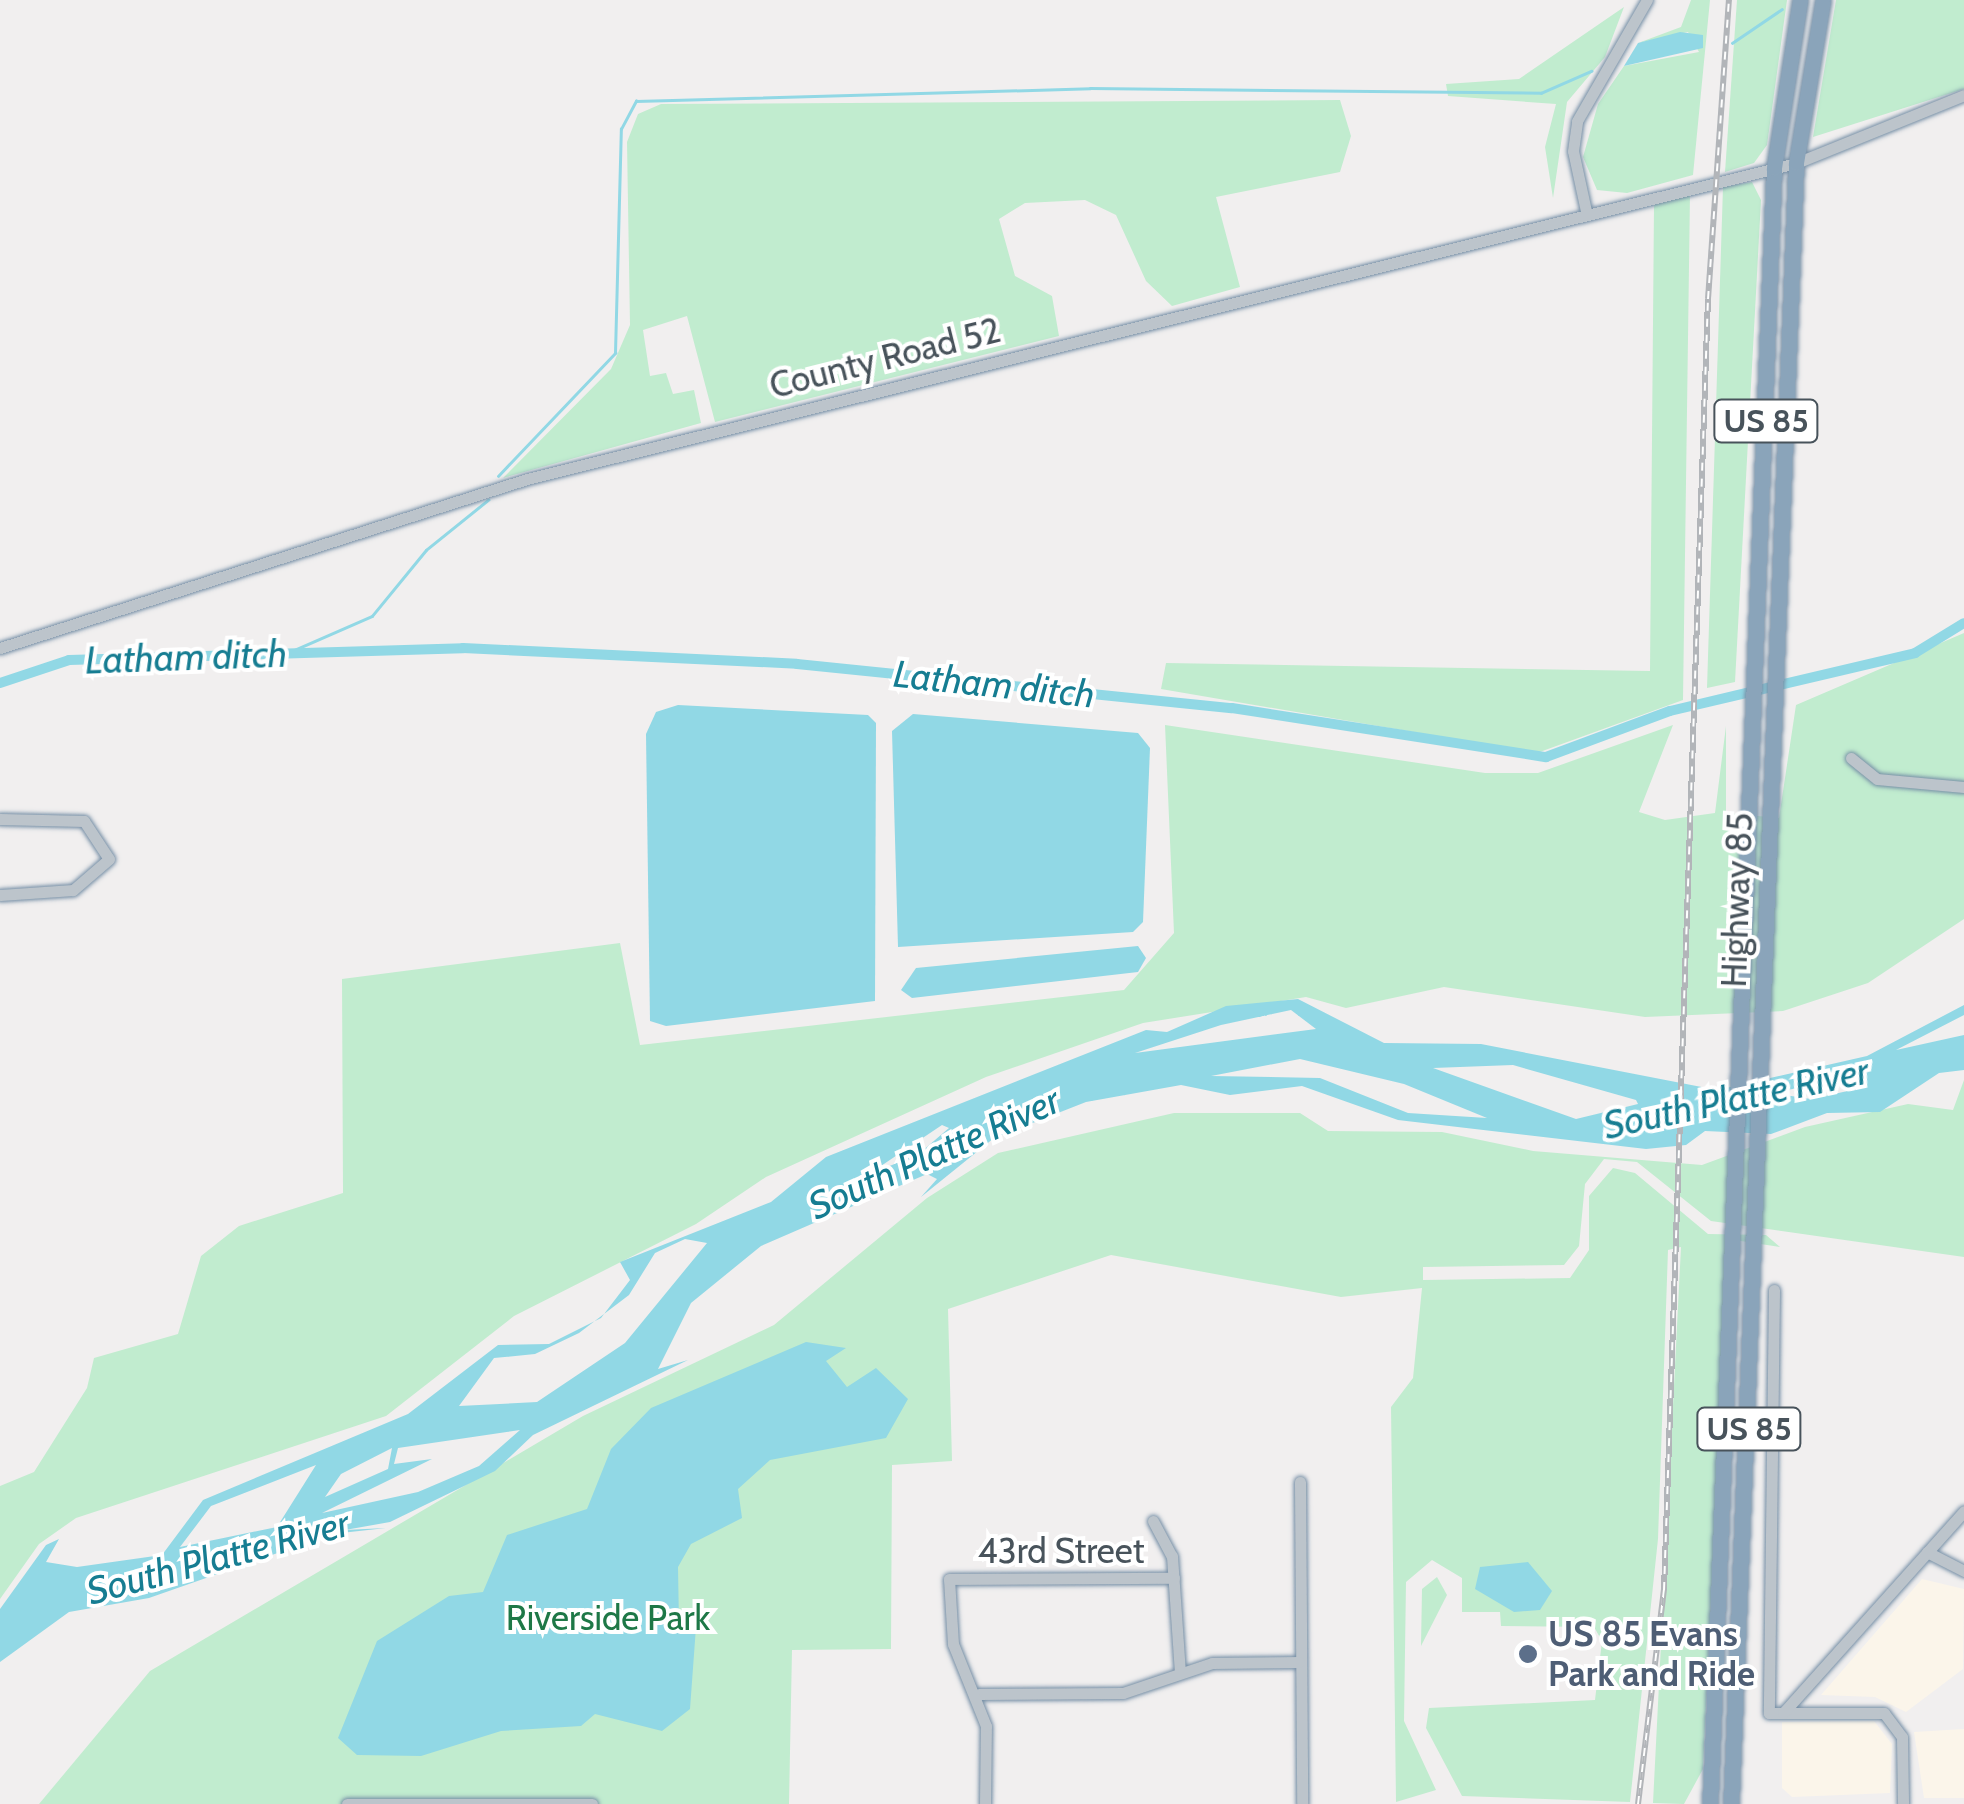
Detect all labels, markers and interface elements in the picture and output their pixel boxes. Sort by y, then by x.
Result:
street label: County Road 52 [765,309,1005,407]
road number: US 85 [1711,394,1821,448]
water label: Latham ditch [84,631,288,683]
water label: Latham ditch [891,651,1097,717]
street label: Highway 85 [1713,812,1761,988]
water label: South Platte River [1599,1048,1873,1148]
water label: South Platte River [801,1077,1067,1229]
road number: US 85 [1694,1402,1804,1456]
water label: South Platte River [82,1500,354,1614]
street label: 43rd Street [977,1530,1145,1572]
park label: Riverside Park [506,1597,710,1639]
place label: US 85 Evans Park and Ride [1548,1613,1755,1695]
marker: US 85 Evans Park and Ride [1517,1643,1539,1665]

